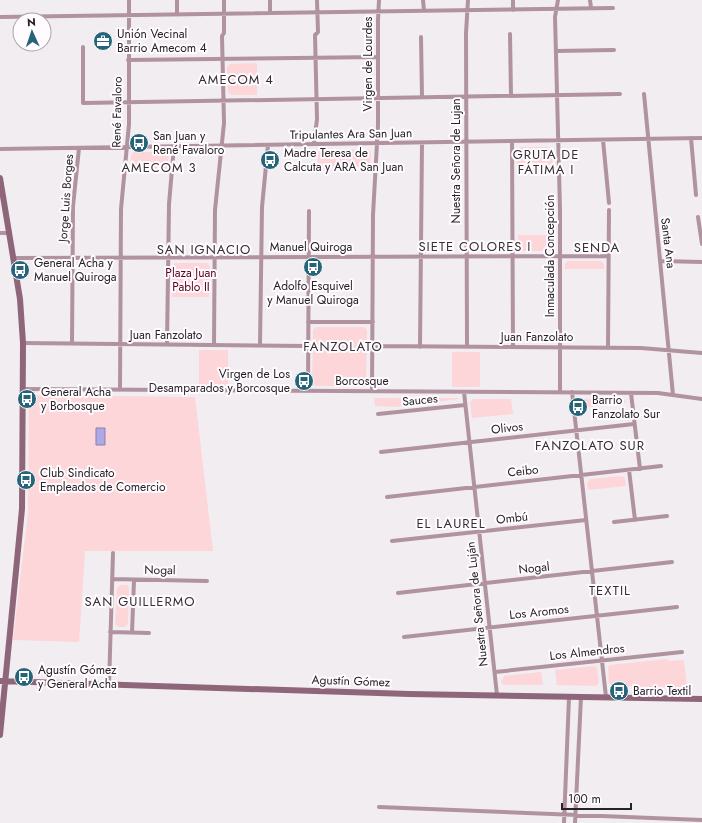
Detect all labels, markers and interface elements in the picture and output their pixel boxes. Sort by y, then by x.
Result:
north arrow [12,12,52,52]
text: N [27,14,36,30]
street label: Virgen de Lourdes [359,16,377,111]
place label: Unión Vecinal Barrio Amecom 4 [117,25,207,57]
office icon: Unión Vecinal Barrio Amecom 4 [92,30,114,52]
district label: AMECOM 4 [198,70,274,89]
street label: René Favaloro [107,76,127,148]
street label: Nuestra Señora de Lujan [447,98,465,224]
street label: Tripulantes Ara San Juan [290,124,412,144]
place label: San Juan y René Favaloro [153,127,225,159]
bus stop icon: San Juan y René Favaloro [128,132,150,154]
place label: Madre Teresa de Calcuta y ARA San Juan [284,144,404,176]
district label: GRUTA DE FÁTIMA I [513,145,579,179]
bus stop icon: Madre Teresa de Calcuta y ARA San Juan [259,149,281,171]
street label: Jorge Luis Borges [54,153,78,245]
district label: AMECOM 3 [122,158,196,177]
street label: Inmaculada Concepción [541,195,559,317]
street label: Santa Ana [656,217,680,270]
district label: SIETE COLORES I [418,237,532,256]
street label: Manuel Quiroga [270,238,353,256]
district label: SENDA [574,238,620,257]
district label: SAN IGNACIO [157,240,251,259]
place label: General Acha y Manuel Quiroga [34,254,117,286]
bus stop icon: Adolfo Esquivel y Manuel Quiroga [302,256,324,278]
bus stop icon: General Acha y Manuel Quiroga [9,259,31,281]
park label: Plaza Juan Pablo II [165,264,217,296]
place label: Adolfo Esquivel y Manuel Quiroga [267,277,359,309]
street label: Juan Fanzolato [128,326,203,344]
street label: Juan Fanzolato [499,328,574,346]
district label: FANZOLATO [303,337,383,356]
place label: Virgen de Los Desamparados y Borcosque [149,365,290,397]
bus stop icon: Virgen de Los Desamparados y Borcosque [293,370,315,392]
street label: Borcosque [335,372,389,390]
place label: General Acha y Borbosque [41,383,111,415]
bus stop icon: General Acha y Borbosque [16,388,38,410]
street label: Sauces [401,389,439,411]
place label: Barrio Fanzolato Sur [592,391,661,423]
bus stop icon: Barrio Fanzolato Sur [567,396,589,418]
street label: Olivos [490,417,524,439]
district label: FANZOLATO SUR [535,436,645,455]
street label: Ceibo [507,460,540,482]
place label: Club Sindicato Empleados de Comercio [40,464,166,496]
bus stop icon: Club Sindicato Empleados de Comercio [15,469,37,491]
street label: Ombú [495,507,529,529]
district label: EL LAUREL [416,514,486,533]
street label: Nuestra Señora de Luján [462,541,492,667]
street label: Nogal [518,557,550,579]
street label: Nogal [144,561,176,579]
district label: TEXTIL [589,581,631,600]
district label: SAN GUILLERMO [84,592,196,611]
street label: Los Aromos [508,600,570,624]
street label: Los Almendros [549,639,625,665]
place label: Agustín Gómez y General Acha [38,661,117,693]
bus stop icon: Agustín Gómez y General Acha [13,666,35,688]
street label: Agustín Gómez [311,671,391,691]
bus stop icon: Barrio Textil [608,680,630,702]
place label: Barrio Textil [633,682,691,700]
scale bar [562,785,631,811]
text: 100 m [568,790,601,808]

